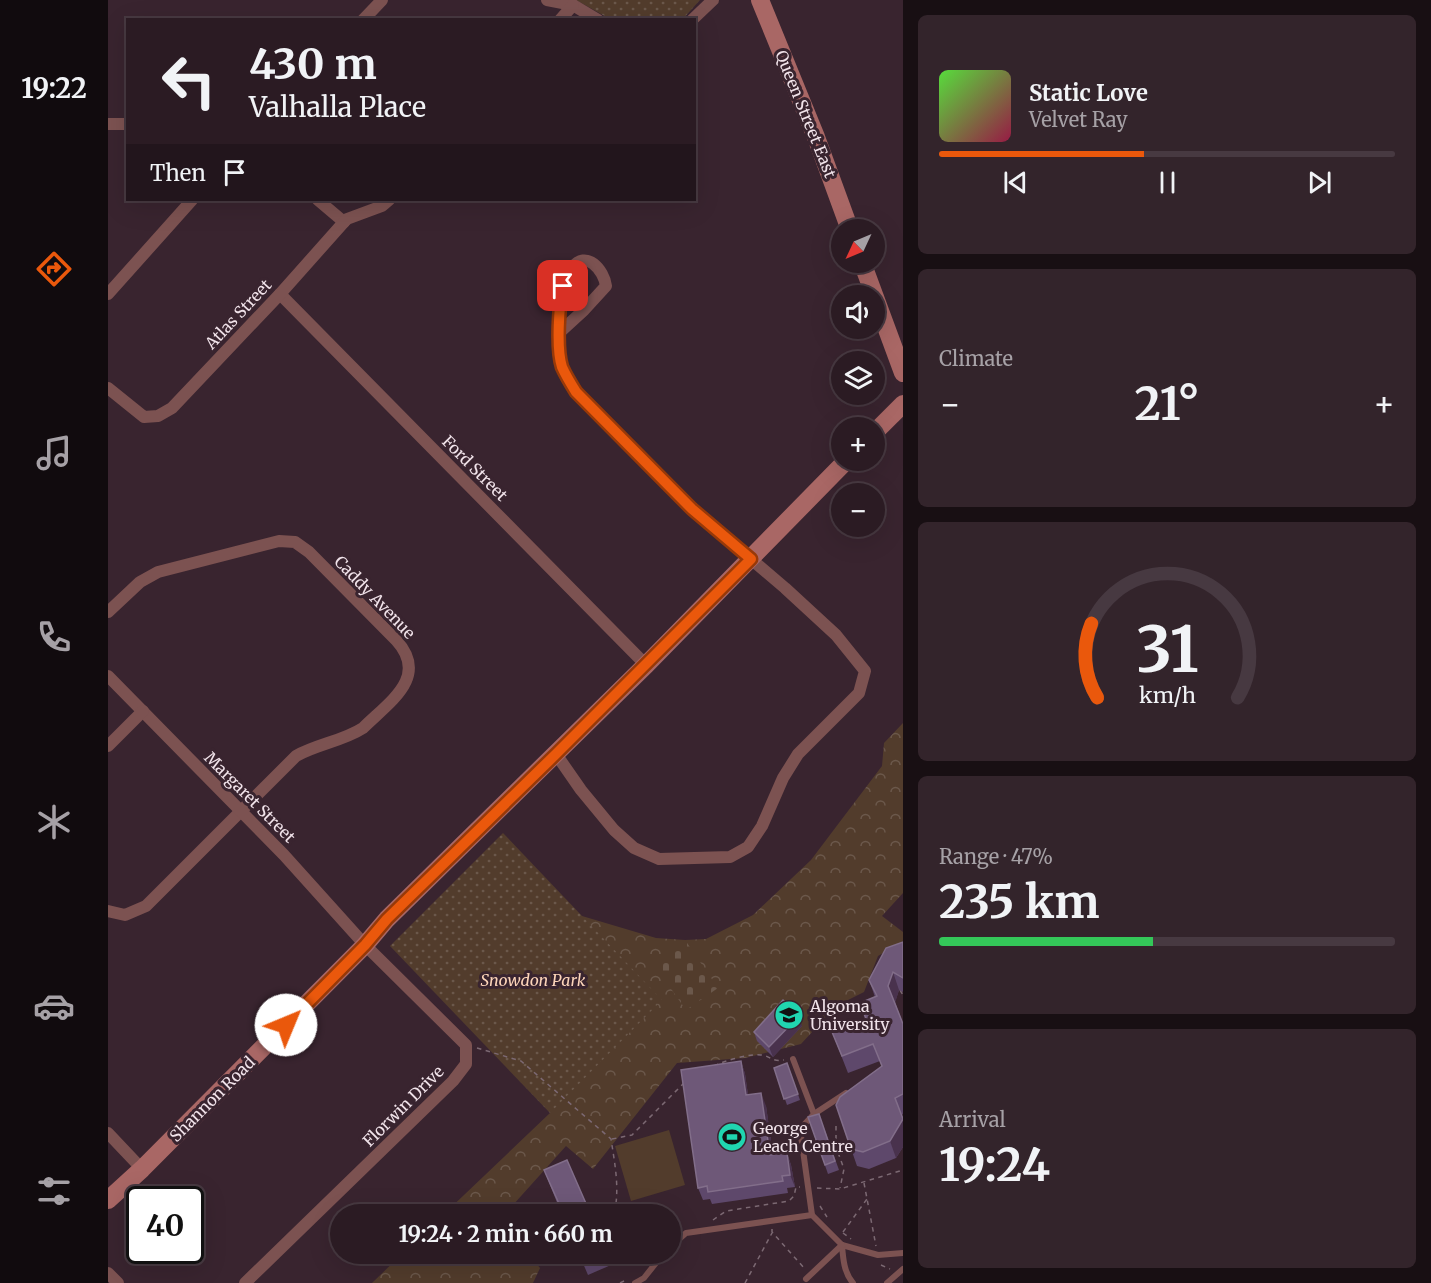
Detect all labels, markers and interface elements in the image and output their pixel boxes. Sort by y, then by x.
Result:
text: 430 m [249,38,377,90]
icon: left [150,42,228,120]
street label: Queen Street East [771,47,841,182]
text: 19:22 [21,71,87,105]
text: Static Love [1029,79,1148,107]
text: Valhalla Place [249,90,426,124]
text: Velvet Ray [1029,107,1128,132]
icon: arrive [218,156,251,189]
text: Then [150,159,206,187]
icon: previous [999,166,1032,199]
icon: pause [1151,166,1184,199]
icon: next [1303,166,1336,199]
north arrow [831,219,885,273]
map controls [831,219,885,537]
icon: directions [33,248,75,290]
pin [537,260,588,311]
icon: arrive [546,269,579,302]
street label: Atlas Street [200,274,276,354]
button: sound [831,285,885,339]
text: Climate [939,346,1013,371]
button: layers [831,351,885,405]
text: 21° [1134,376,1200,432]
text: − [939,384,961,425]
text: + [1373,384,1395,425]
button: + [831,417,885,471]
street label: Ford Street [438,431,512,505]
icon: music [33,432,75,474]
button: − [831,483,885,537]
street label: Caddy Avenue [330,551,420,643]
text: 31 [1136,612,1198,690]
icon: phone [33,616,75,658]
text: km/h [1139,683,1195,710]
street label: Margaret Street [200,747,300,847]
icon: climate [33,801,75,843]
text: Range · 47% [939,844,1053,869]
text: 235 km [939,874,1100,930]
park label: Snowdon Park [481,970,586,990]
icon: car [33,985,75,1027]
position arrow [254,993,318,1057]
place label: Algoma University [809,996,890,1034]
school or university icon: Algoma University [773,999,805,1031]
street label: Shannon Road [165,1052,259,1146]
street label: Florwin Drive [358,1061,448,1151]
text: Arrival [939,1107,1006,1132]
place label: George Leach Centre [753,1118,853,1156]
sports icon: George Leach Centre [716,1121,748,1153]
text: 19:24 [939,1137,1050,1193]
icon: filters [33,1170,75,1212]
speed limit sign: 40 [126,1186,204,1264]
text: 19:24 · 2 min · 660 m [398,1220,613,1248]

